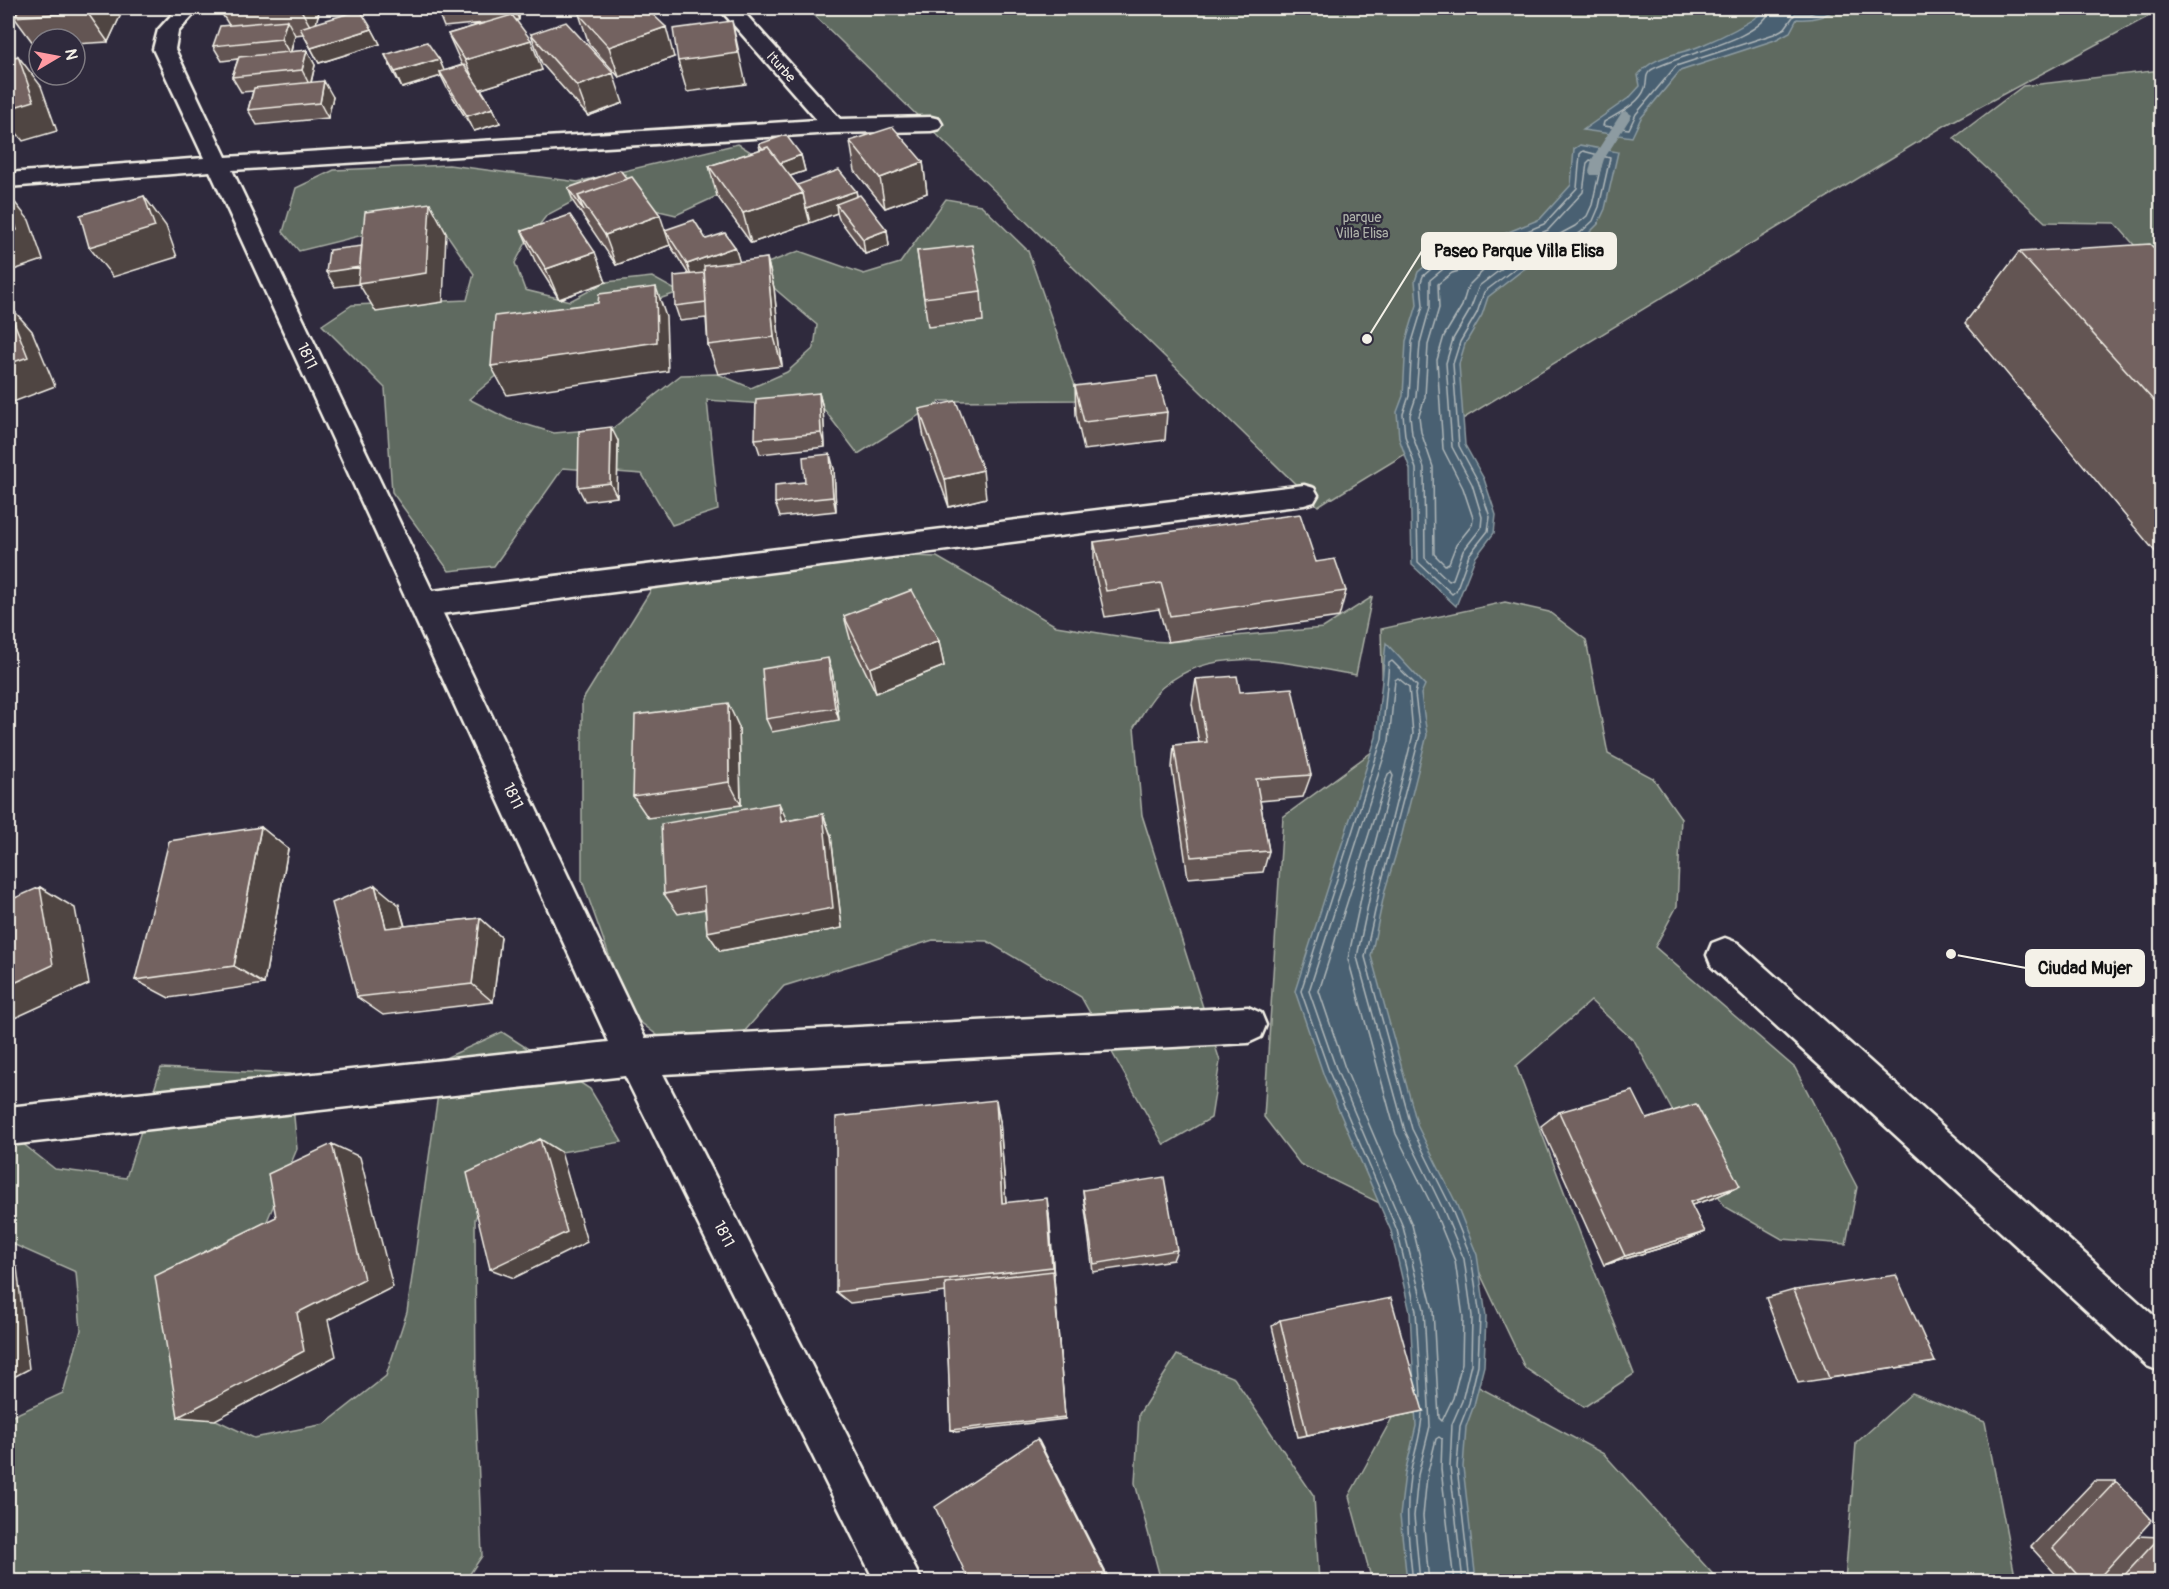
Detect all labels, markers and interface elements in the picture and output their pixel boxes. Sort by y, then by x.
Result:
north arrow [27,27,87,87]
text: N [60,48,82,62]
street label: Iturbe [763,48,799,86]
park label: parque Villa Elisa [1336,209,1388,242]
callout: Paseo Parque Villa Elisa [1422,233,1616,269]
text: Paseo Parque Villa Elisa [1434,240,1605,263]
street label: 1811 [292,340,322,372]
street label: 1811 [498,780,528,812]
callout: Ciudad Mujer [2026,950,2144,986]
text: Ciudad Mujer [2038,957,2133,980]
street label: 1811 [709,1218,739,1250]

